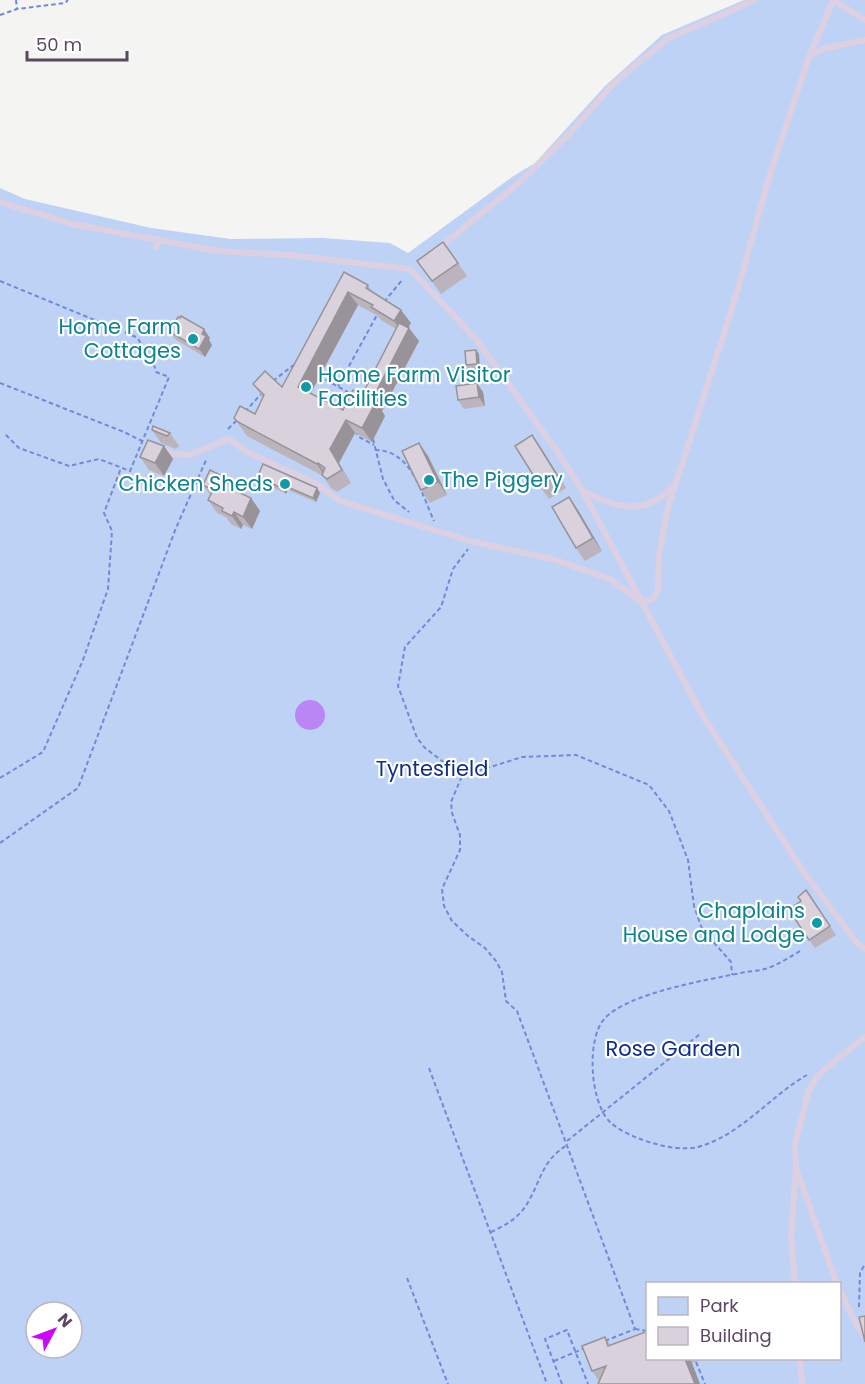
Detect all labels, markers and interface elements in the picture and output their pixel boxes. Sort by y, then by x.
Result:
scale bar [27,24,128,62]
text: 50 m [36,32,82,57]
place label: Home Farm Cottages [59,312,181,365]
marker: Home Farm Cottages [186,332,200,346]
place label: Home Farm Visitor Facilities [318,360,511,413]
marker: Home Farm Visitor Facilities [299,380,313,394]
place label: The Piggery [441,465,563,494]
place label: Chicken Sheds [119,469,273,498]
marker: The Piggery [422,473,436,487]
marker: Chicken Sheds [278,477,292,491]
park label: Tyntesfield [376,754,488,783]
place label: Chaplains House and Lodge [623,896,805,949]
marker: Chaplains House and Lodge [810,916,824,930]
park label: Rose Garden [606,1034,740,1063]
legend [646,1282,841,1360]
text: Park [700,1293,739,1318]
north arrow [24,1300,84,1360]
text: N [52,1308,78,1333]
text: Building [700,1323,772,1348]

